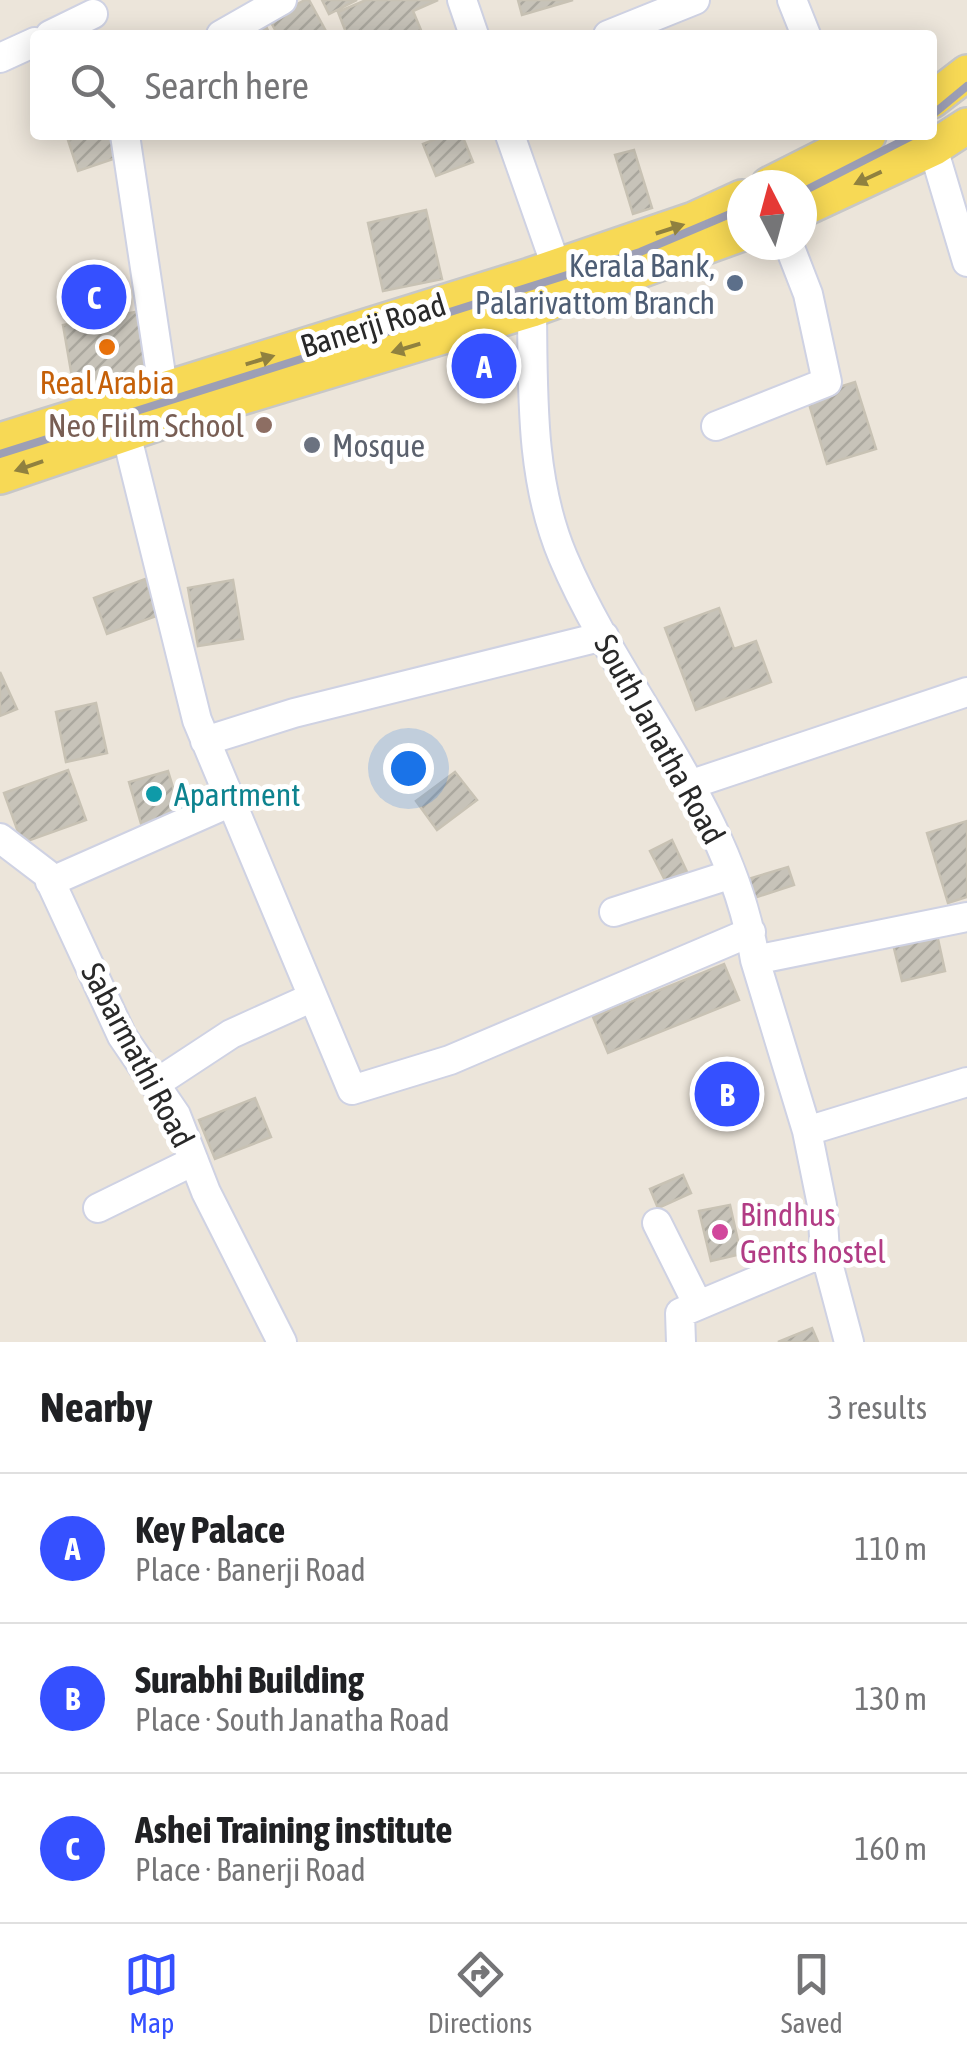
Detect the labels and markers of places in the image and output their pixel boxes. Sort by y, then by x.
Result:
place label: Kerala Bank, Palarivattom Branch [475,247,715,321]
pin: C [62,260,126,334]
marker: Kerala Bank, Palarivattom Branch [724,272,746,294]
pin: A [452,328,516,404]
marker: Real Arabia [96,336,118,358]
place label: Real Arabia [39,364,175,401]
place label: Neo FIilm School [48,407,245,444]
marker: Neo FIilm School [253,414,275,436]
place label: Mosque [332,427,425,464]
marker: Mosque [301,434,323,456]
place label: Apartment [174,776,300,813]
marker: Apartment [143,783,165,805]
pin: B [694,1056,760,1132]
place label: Bindhus Gents hostel [740,1196,886,1270]
marker: Bindhus Gents hostel [709,1221,731,1243]

